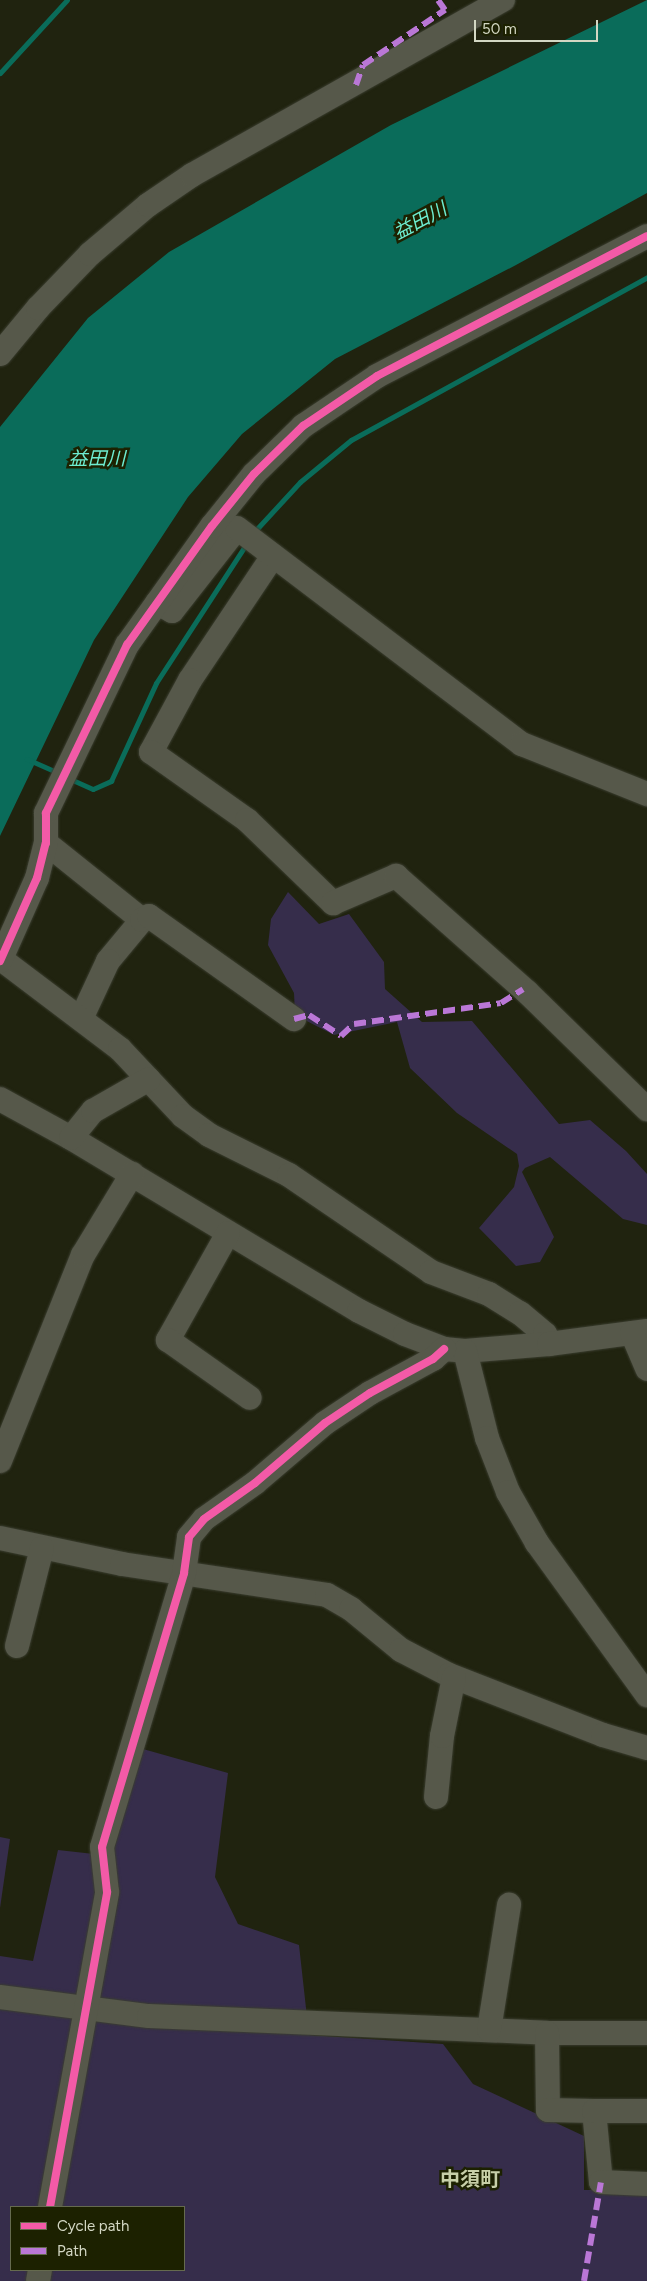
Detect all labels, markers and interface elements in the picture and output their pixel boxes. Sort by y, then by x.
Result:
scale bar [477,10,601,42]
text: 50 m [482,20,517,38]
water label: 益田川 [389,198,451,244]
water label: 益田川 [69,448,125,470]
district label: 中須町 [440,2167,500,2191]
legend [10,2206,185,2271]
text: Cycle path [57,2217,129,2235]
text: Path [57,2242,87,2260]

